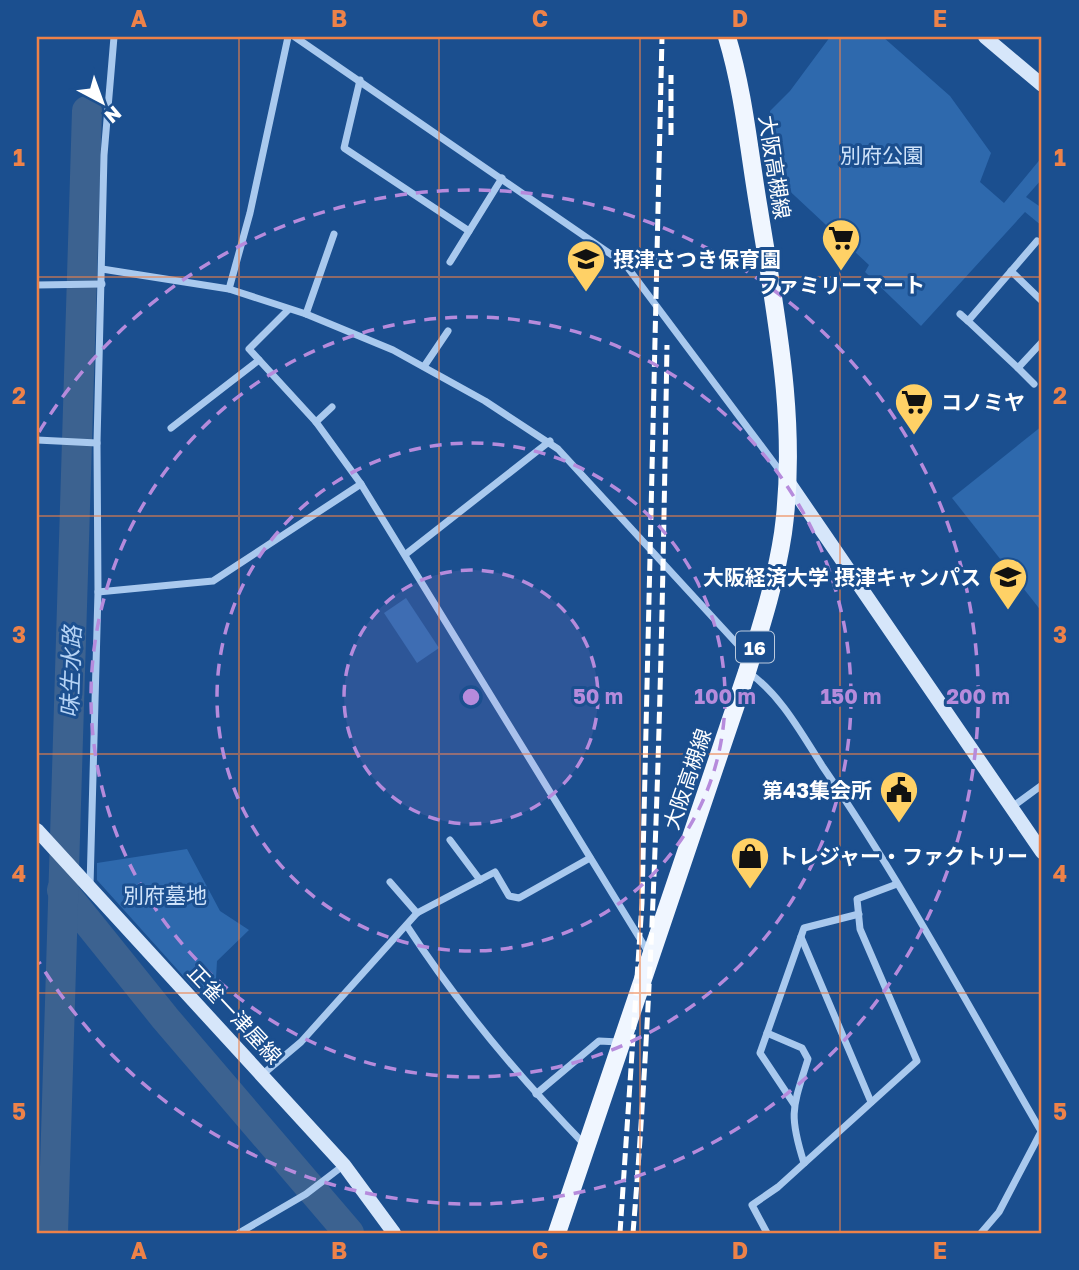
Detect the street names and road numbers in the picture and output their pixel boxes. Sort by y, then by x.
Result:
street label: 大阪高槻線 [754,113,796,221]
road number: 16 [736,632,774,662]
street label: 大阪高槻線 [658,725,716,833]
street label: 正雀一津屋線 [183,959,287,1069]

